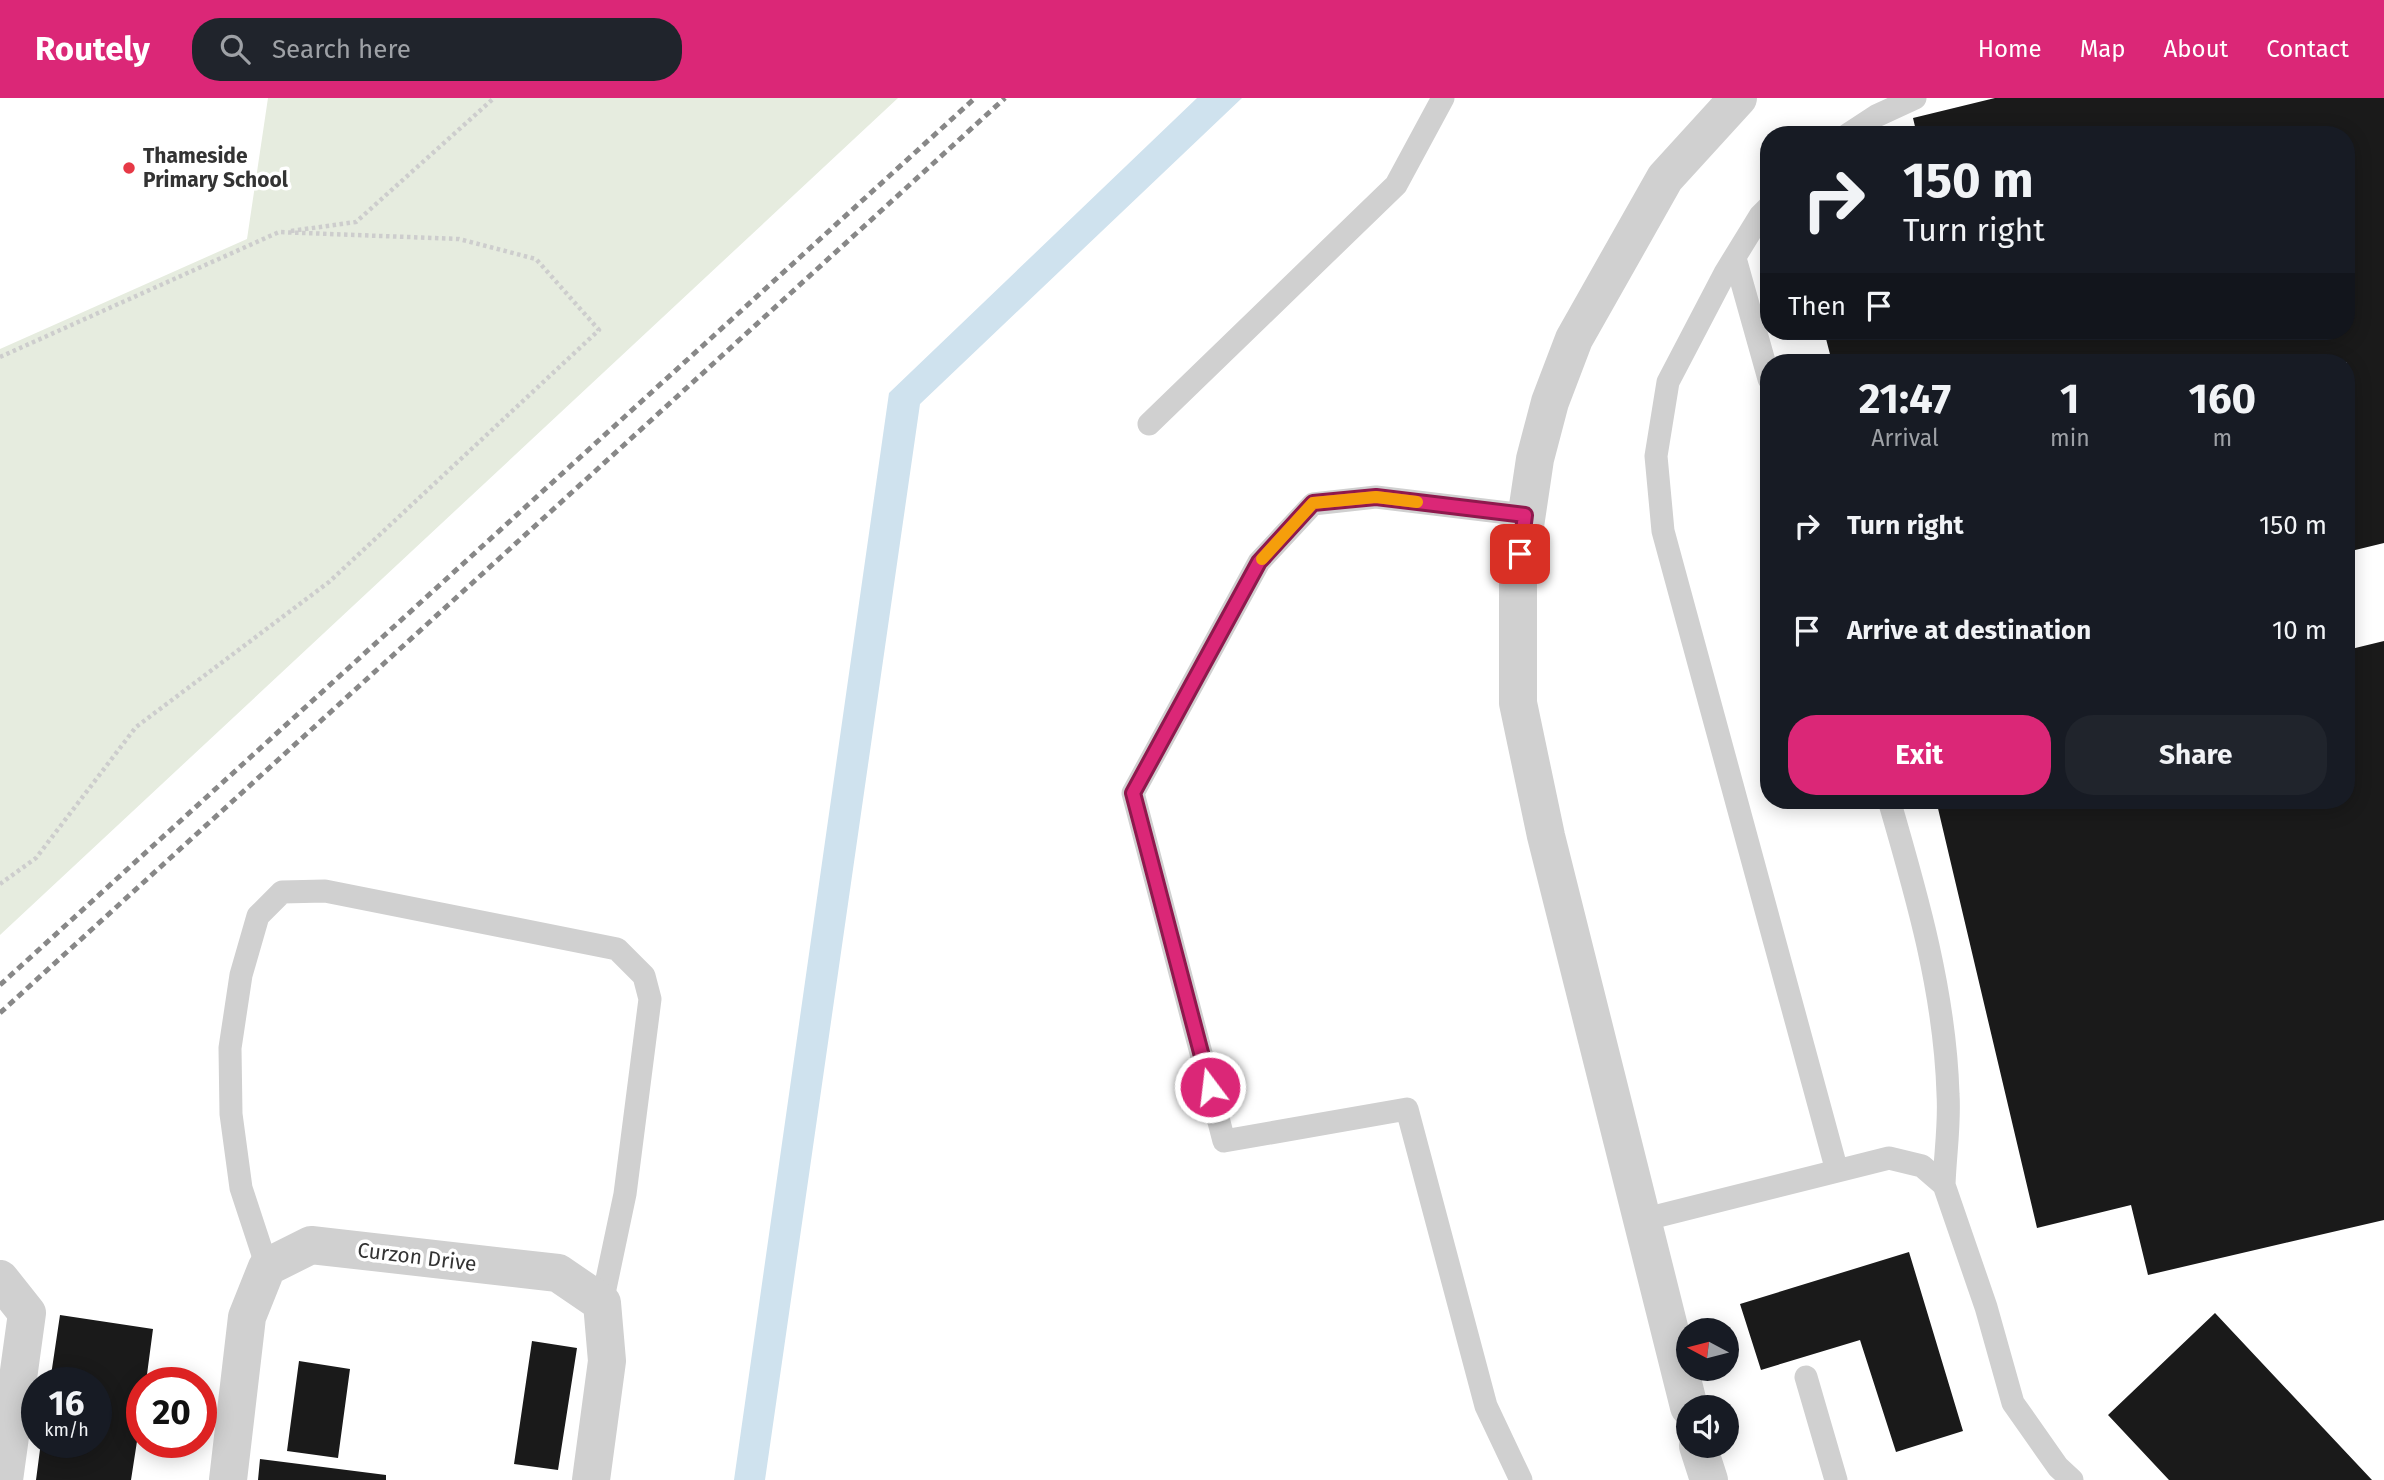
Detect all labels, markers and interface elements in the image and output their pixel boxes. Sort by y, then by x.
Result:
search box [192,18,682,81]
text: Routely [35,29,150,69]
icon: search [216,30,254,68]
text: Search here [272,34,411,65]
text: Home [1978,35,2042,63]
text: Map [2080,35,2126,63]
text: About [2164,35,2228,63]
text: Contact [2266,35,2349,63]
place label: Thameside Primary School [143,143,289,193]
text: 150 m [1903,151,2034,210]
icon: right [1788,154,1879,245]
marker: Thameside Primary School [121,160,137,176]
text: Turn right [1903,211,2045,249]
icon: arrive [1860,287,1898,325]
text: Then [1788,291,1846,322]
text: 21:47 [1859,374,1951,424]
text: 1 [2060,374,2080,424]
text: 160 [2188,374,2256,424]
text: Arrival [1871,424,1939,452]
text: min [2050,424,2090,452]
text: m [2212,424,2232,452]
icon: right [1788,507,1826,545]
text: Turn right [1847,510,1964,541]
text: 150 m [2259,510,2327,541]
pin [1490,524,1550,584]
icon: arrive [1501,535,1539,573]
icon: arrive [1788,612,1826,650]
text: Arrive at destination [1847,615,2091,646]
text: 10 m [2272,615,2327,646]
button: Exit [1788,715,2051,795]
button: Share [2065,715,2327,795]
position arrow [1173,1050,1247,1124]
street label: Curzon Drive [356,1237,478,1277]
north arrow [1676,1318,1740,1381]
map controls [1676,1318,1739,1458]
speed limit sign: 20 [126,1367,217,1458]
text: 16 [49,1382,84,1424]
button: sound [1676,1395,1739,1458]
text: km/h [44,1419,89,1441]

